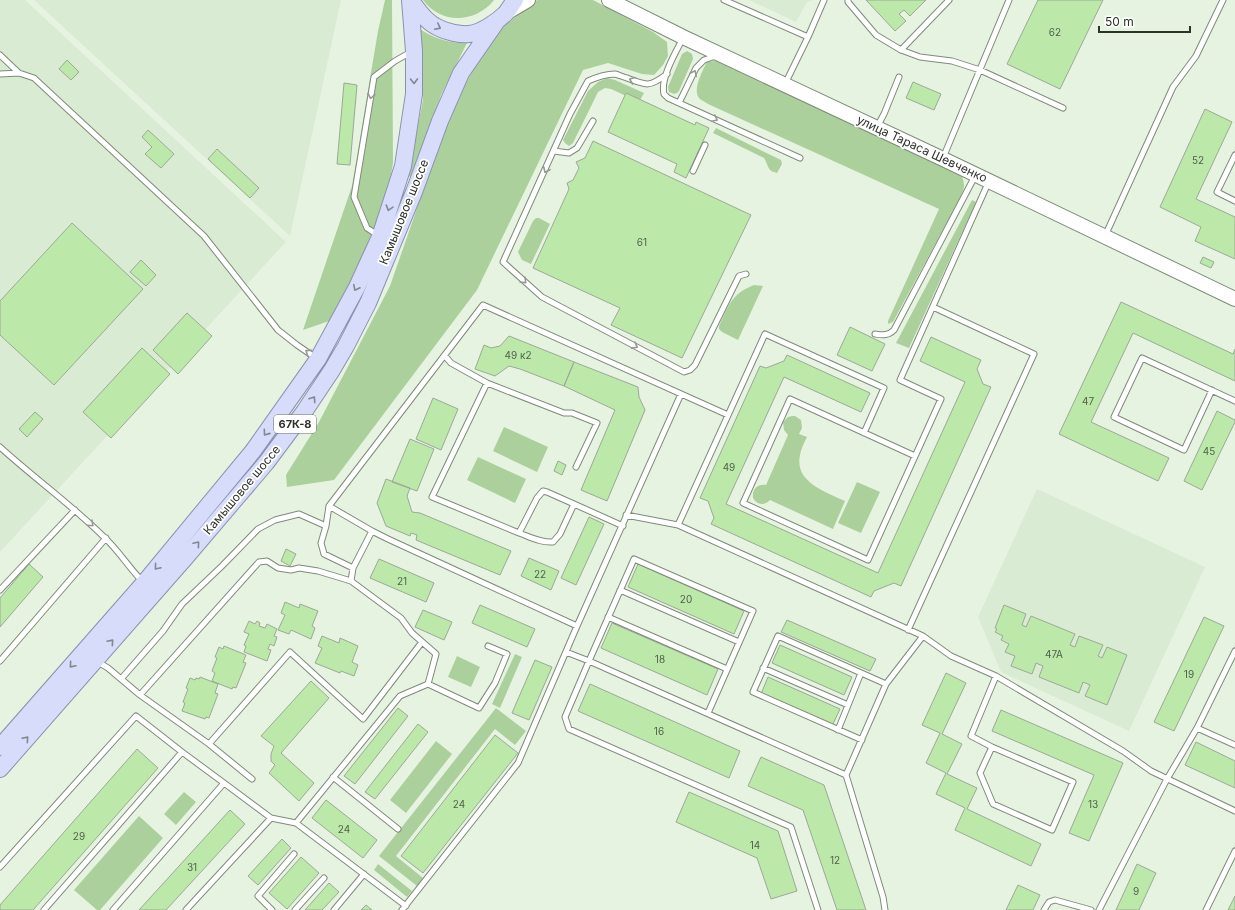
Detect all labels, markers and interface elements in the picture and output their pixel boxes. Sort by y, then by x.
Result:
scale bar [1099,8,1190,34]
text: 50 m [1105,14,1134,29]
one-way arrow [434,22,442,30]
house number: 62 [1049,26,1061,38]
one-way arrow [689,70,697,77]
one-way arrow [628,76,635,84]
one-way arrow [410,78,418,84]
one-way arrow [367,93,376,99]
street label: улица Тараса Шевченко [855,112,990,185]
one-way arrow [711,114,718,122]
house number: 52 [1192,154,1204,166]
street label: Камышовое шоссе [376,157,431,267]
one-way arrow [543,165,551,173]
one-way arrow [385,204,394,211]
house number: 61 [637,236,647,248]
one-way arrow [519,276,526,283]
one-way arrow [354,283,361,291]
one-way arrow [631,341,638,349]
house number: 49 к2 [505,349,532,361]
one-way arrow [305,350,312,357]
house number: 47 [1082,395,1094,407]
one-way arrow [308,396,316,403]
road number: 67К-8 [274,415,316,433]
one-way arrow [264,429,271,436]
street label: Камышовое шоссе [200,442,283,537]
house number: 45 [1203,445,1215,457]
house number: 49 [723,461,735,473]
one-way arrow [86,519,93,526]
one-way arrow [193,541,200,549]
one-way arrow [155,562,162,569]
house number: 22 [534,568,546,580]
house number: 21 [397,575,407,587]
house number: 20 [680,593,692,605]
one-way arrow [107,639,114,647]
house number: 47А [1045,648,1063,660]
house number: 18 [655,653,665,665]
one-way arrow [70,660,77,667]
house number: 19 [1184,668,1194,680]
house number: 16 [654,725,664,737]
one-way arrow [21,737,28,744]
house number: 24 [453,798,465,810]
house number: 13 [1088,798,1098,810]
house number: 24 [338,823,350,835]
house number: 29 [73,830,85,842]
house number: 14 [750,839,760,851]
house number: 12 [830,854,840,866]
house number: 31 [187,861,197,873]
house number: 9 [1133,885,1139,897]

